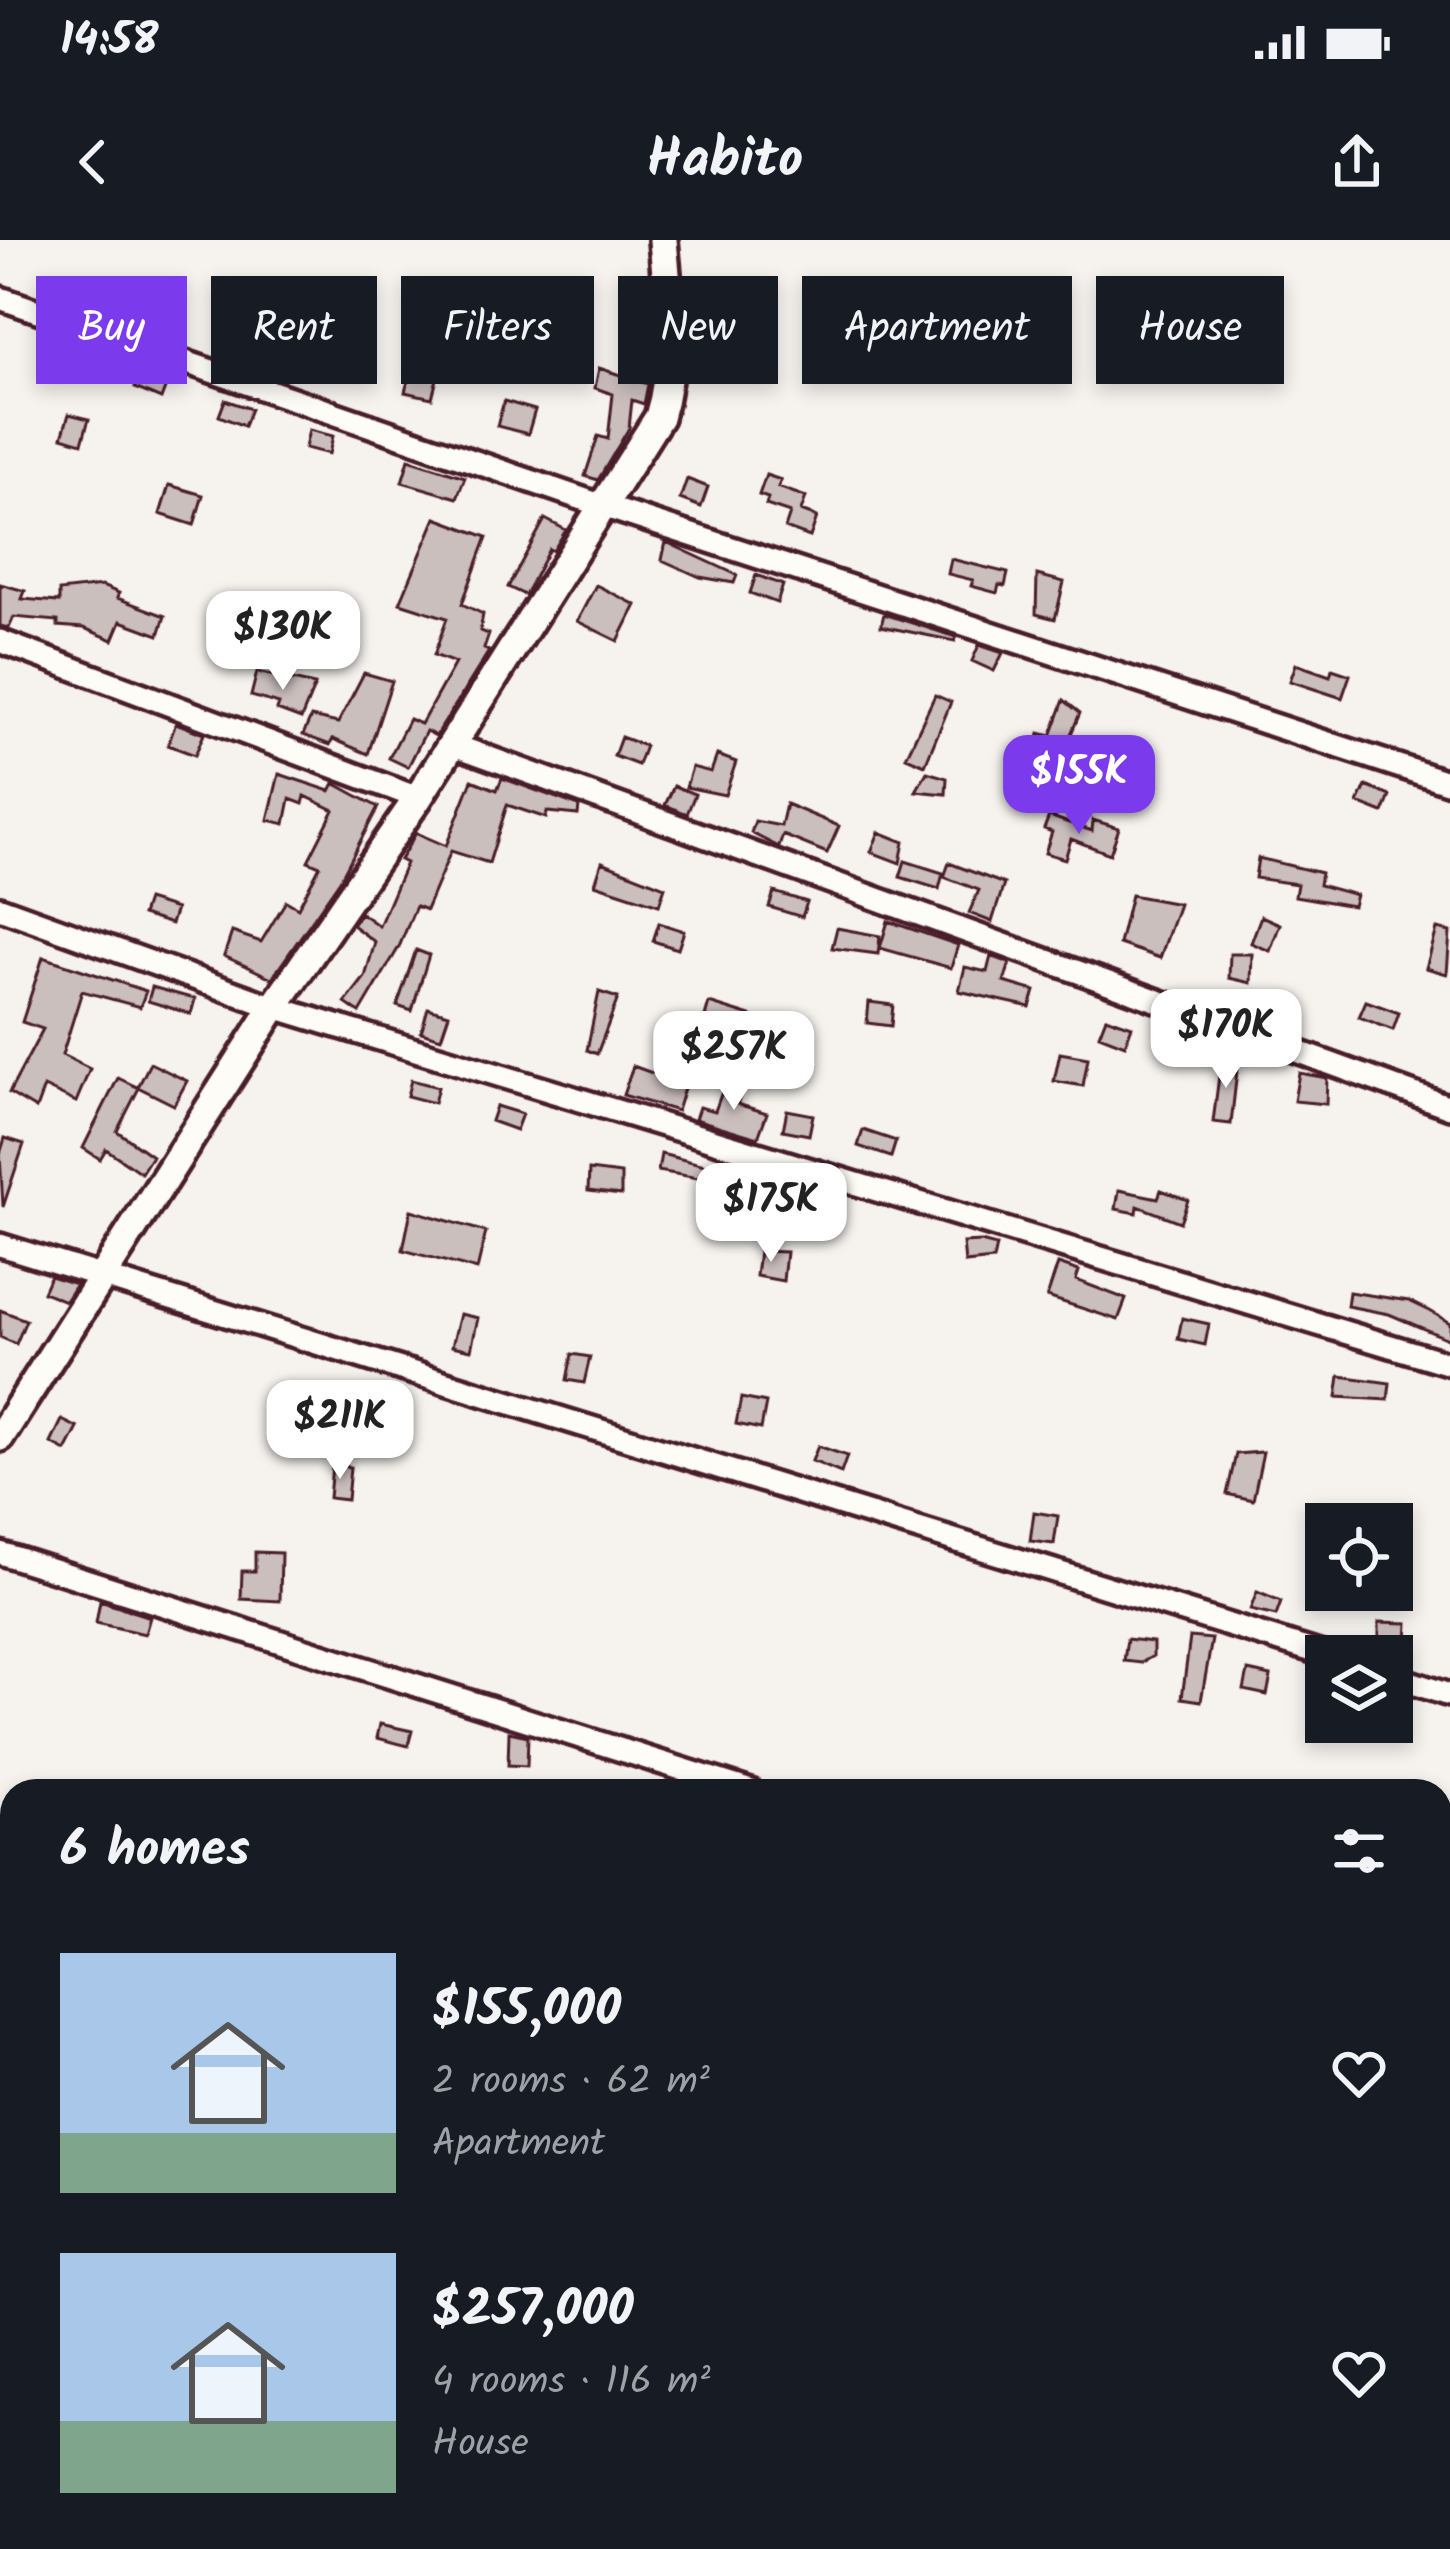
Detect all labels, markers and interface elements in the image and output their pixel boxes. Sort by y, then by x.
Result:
text: 14:58 [60,6,159,78]
text: Habito [647,119,803,205]
icon: back [60,129,126,195]
icon: share [1324,129,1390,195]
chip: Buy [36,276,187,384]
chip: Rent [211,276,377,384]
chip: Filters [401,276,594,384]
chip: New [618,276,778,384]
chip: Apartment [802,276,1072,384]
chip: House [1096,276,1284,384]
pin: $130K [199,591,367,693]
text: $130K [233,599,333,661]
pin: $155K [995,735,1163,837]
text: $155K [1030,743,1128,805]
pin: $170K [1142,989,1310,1091]
text: $170K [1178,997,1274,1059]
pin: $257K [650,1011,818,1113]
text: $257K [680,1019,788,1081]
pin: $175K [687,1163,855,1265]
text: $175K [723,1171,819,1233]
pin: $211K [256,1380,424,1482]
text: $211K [294,1388,386,1450]
map controls [1305,1503,1413,1743]
button: locate [1305,1503,1413,1611]
button: layers [1305,1635,1413,1743]
text: 6 homes [60,1811,250,1892]
icon: filters [1326,1818,1392,1884]
text: $155,000 [432,1971,621,2052]
icon: home [156,2001,300,2145]
icon: heart [1326,2040,1392,2106]
text: 2 rooms · 62 m² [432,2052,710,2114]
text: Apartment [432,2114,605,2176]
text: $257,000 [432,2271,634,2352]
icon: home [156,2301,300,2445]
icon: heart [1326,2340,1392,2406]
text: 4 rooms · 116 m² [432,2352,710,2414]
text: House [432,2414,529,2476]

